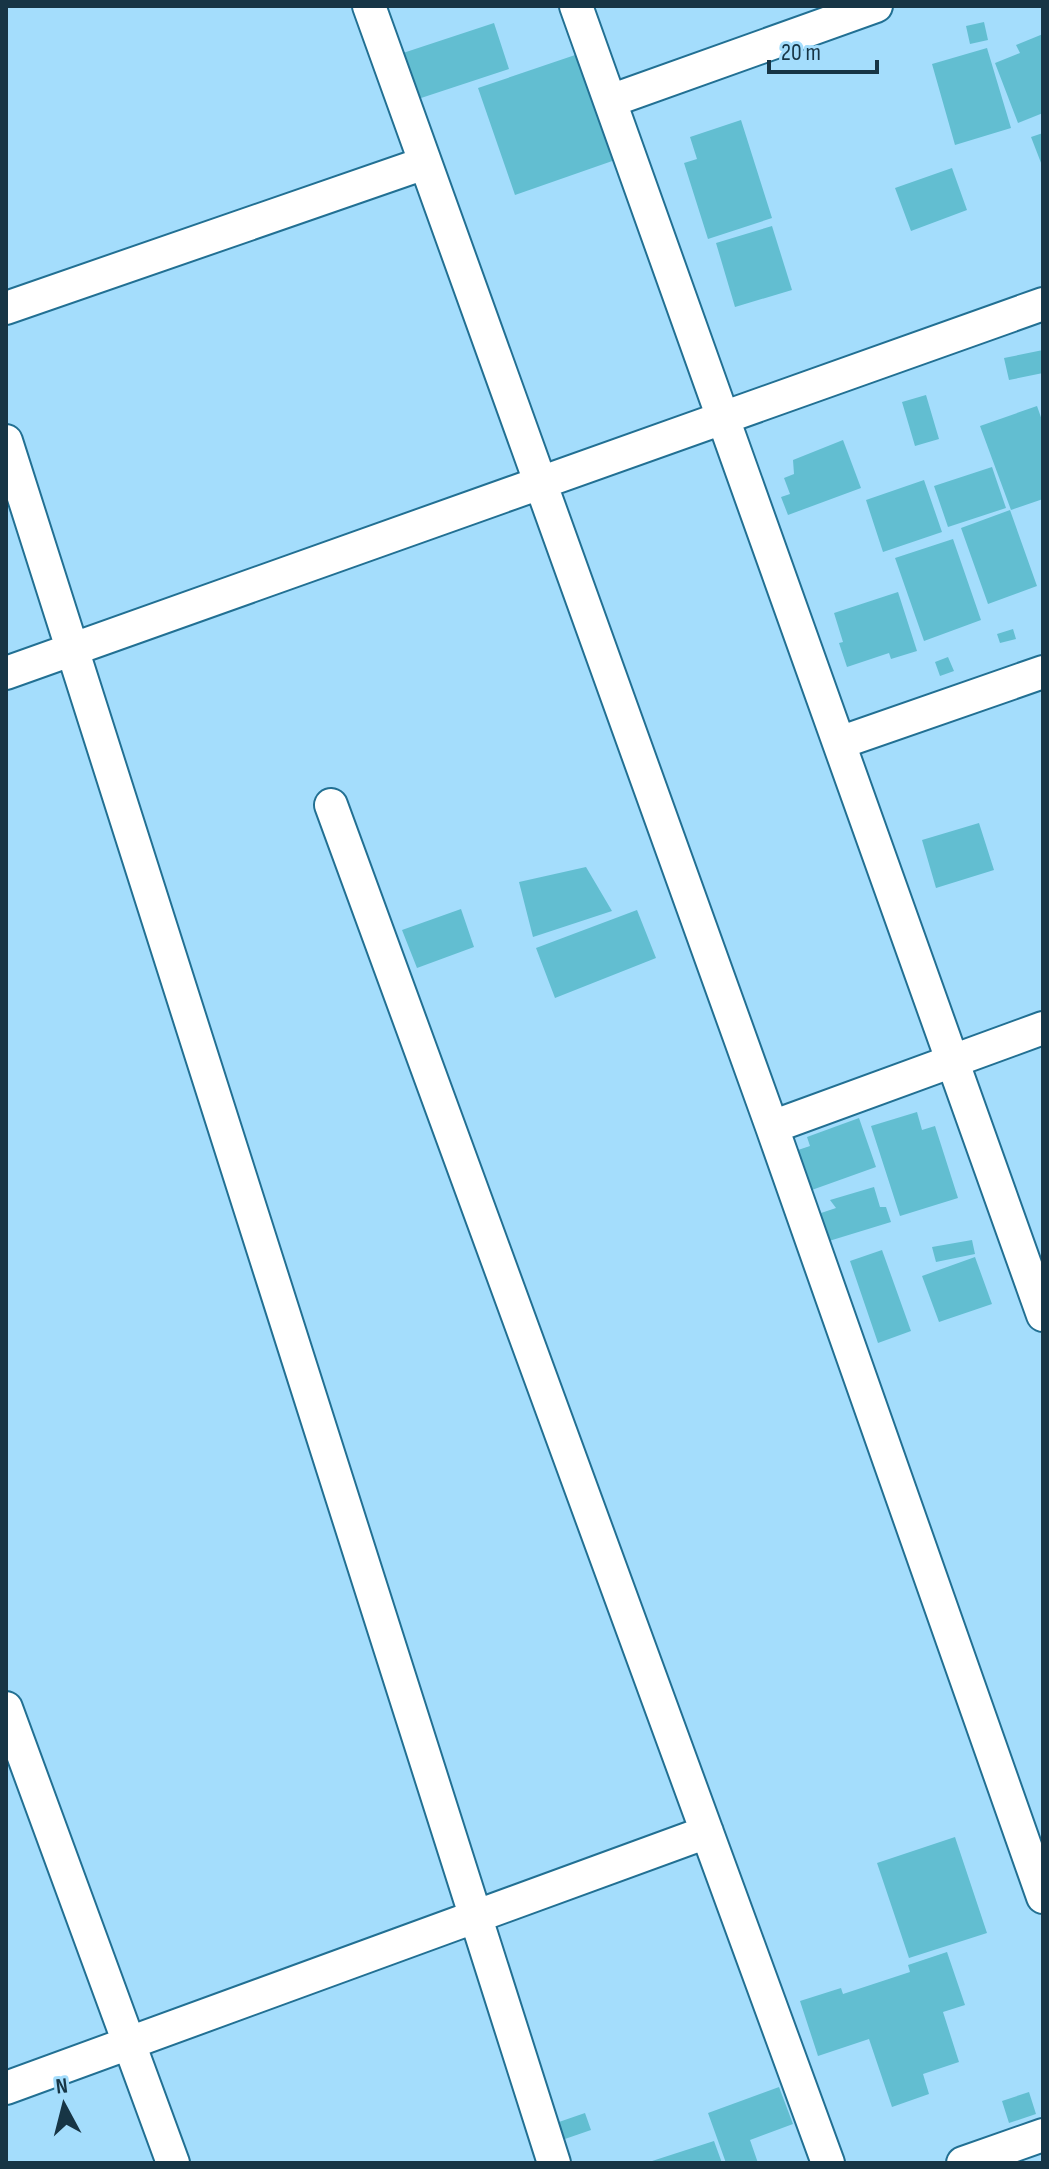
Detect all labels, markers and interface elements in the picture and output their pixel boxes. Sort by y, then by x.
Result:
scale bar [769,24,877,74]
text: 20 m [781,38,821,67]
north arrow [24,2065,104,2145]
text: N [54,2073,69,2101]

